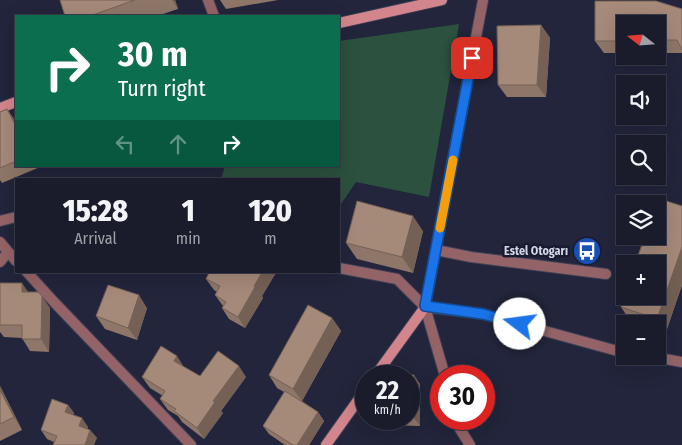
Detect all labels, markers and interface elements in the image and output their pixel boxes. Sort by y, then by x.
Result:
north arrow [616,15,666,65]
map controls [616,15,666,365]
text: 30 m [118,33,188,75]
icon: right [35,35,100,100]
pin [451,37,493,79]
icon: arrive [458,44,486,72]
text: Turn right [118,75,206,102]
button: sound [616,75,666,125]
icon: left [111,130,139,158]
icon: ahead [164,130,192,158]
icon: right [217,130,245,158]
button: search [616,135,666,185]
text: 15:28 [63,193,128,229]
text: 1 [182,193,195,229]
text: 120 [248,193,292,229]
button: layers [616,195,666,245]
text: Arrival [74,229,117,248]
text: min [176,229,201,248]
text: m [264,229,276,248]
bus stop icon: Estel Otogarı [572,236,602,266]
place label: Estel Otogarı [504,244,568,258]
button: + [616,255,666,305]
position arrow [493,297,545,349]
button: − [616,315,666,365]
speed limit sign: 30 [430,365,495,430]
text: 22 [376,376,399,406]
text: km/h [374,403,401,417]

